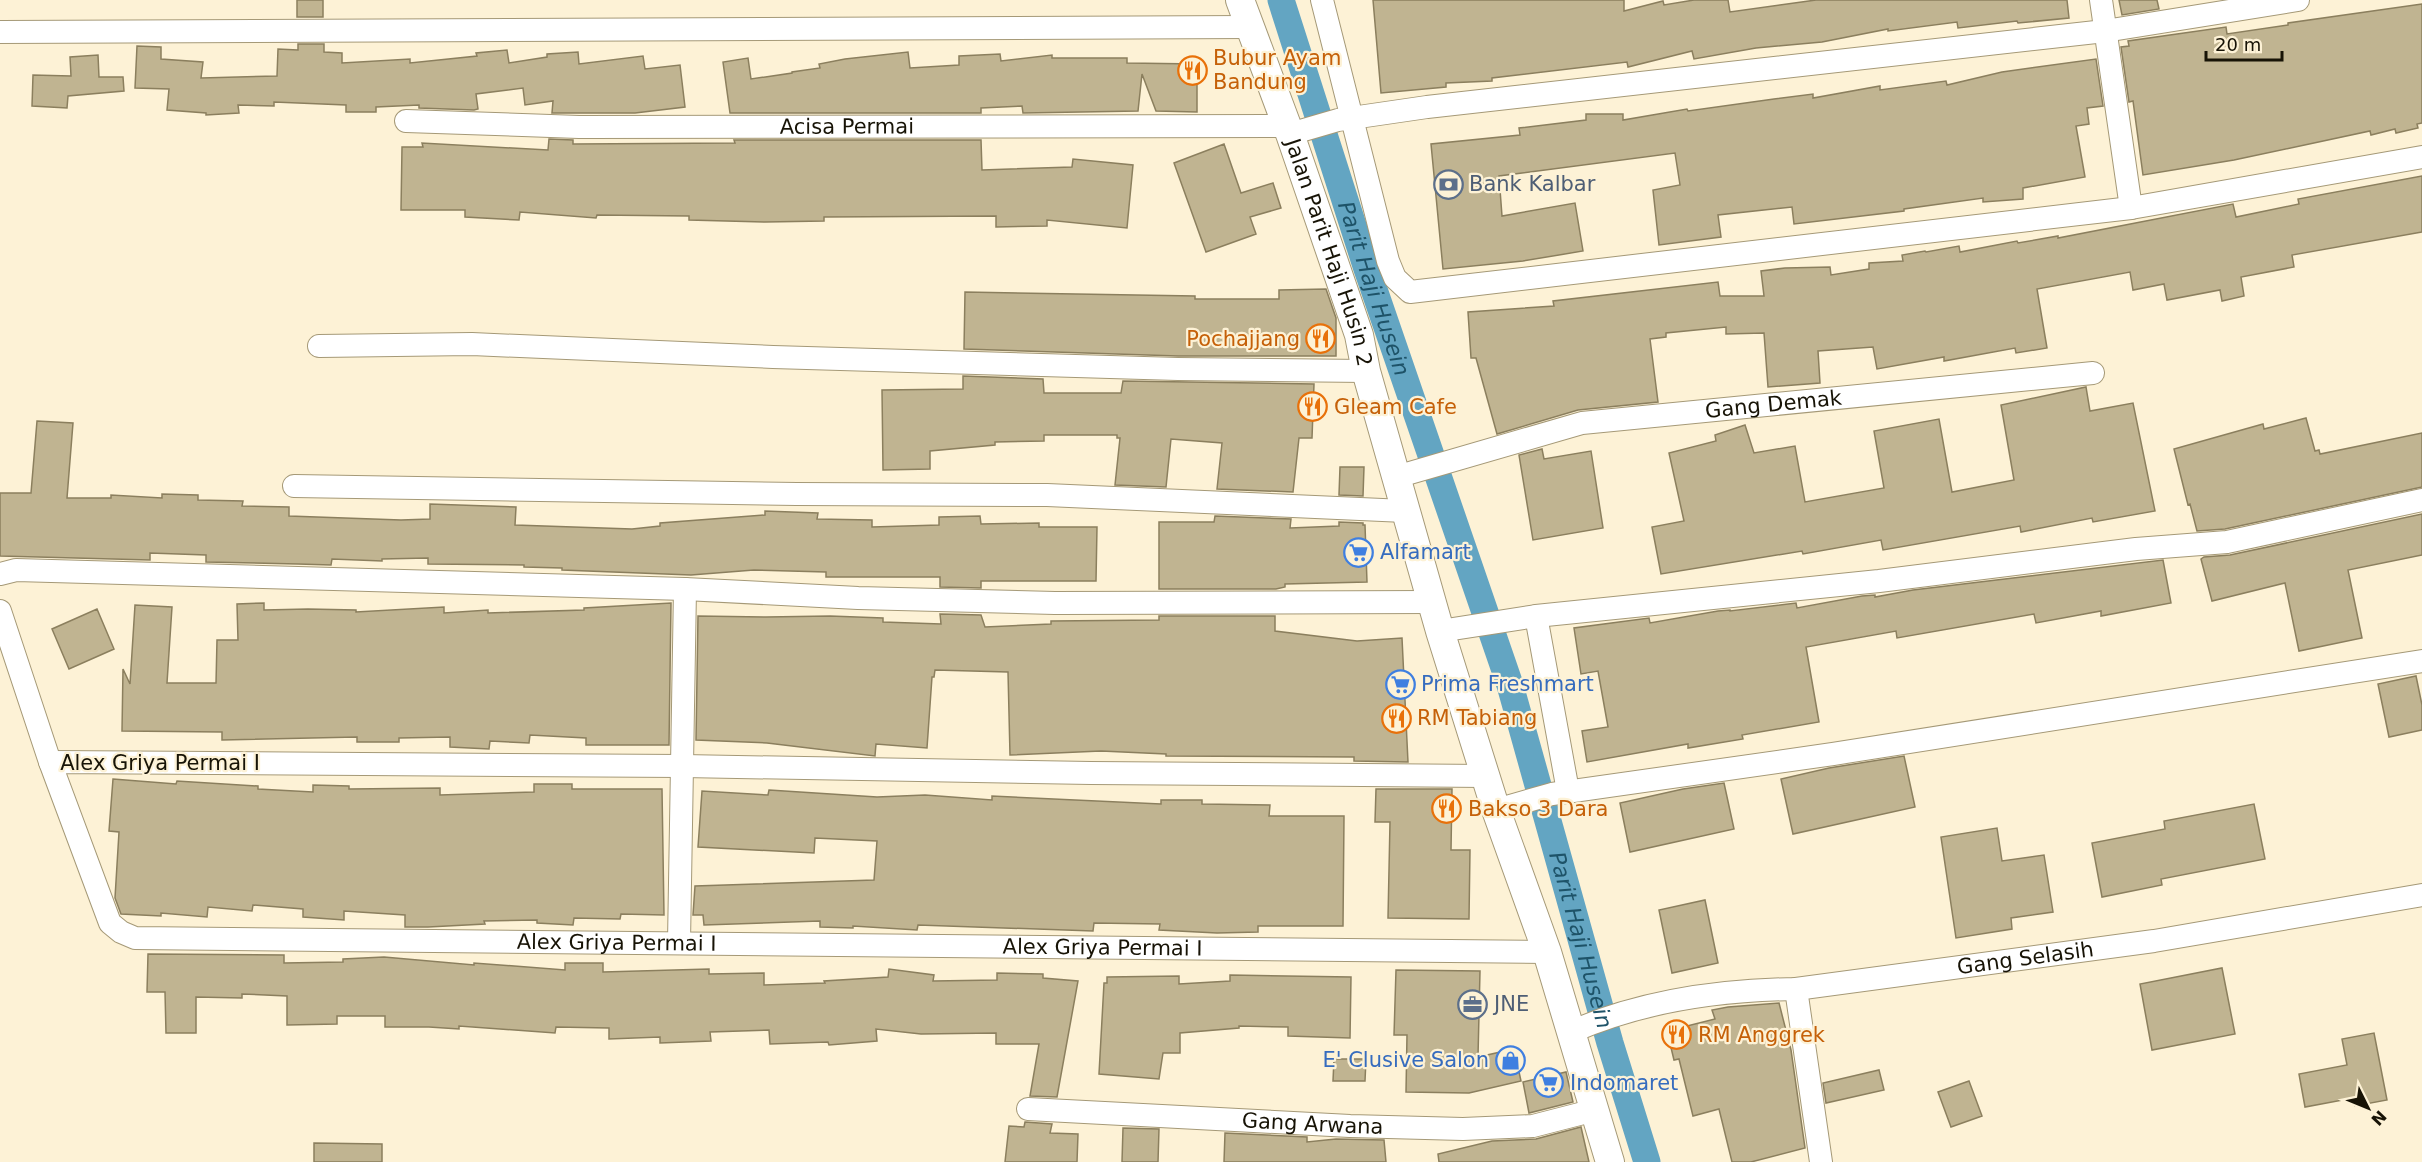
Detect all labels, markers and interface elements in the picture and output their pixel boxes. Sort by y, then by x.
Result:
scale bar [2206,24,2282,62]
text: 20 m [2215,34,2261,55]
place label: Bubur Ayam Bandung [1213,46,1341,94]
restaurant icon: Bubur Ayam Bandung [1176,54,1208,86]
street label: Acisa Permai [780,115,914,139]
street label: Jalan Parit Haji Husin 2 [1280,134,1377,368]
bank icon: Bank Kalbar [1432,168,1464,200]
place label: Bank Kalbar [1469,172,1596,196]
water label: Parit Haji Husein [1333,198,1415,379]
restaurant icon: Pochajjang [1305,323,1337,355]
place label: Pochajjang [1186,327,1300,351]
street label: Gang Demak [1704,386,1844,423]
restaurant icon: Gleam Cafe [1297,391,1329,423]
place label: Gleam Cafe [1334,395,1457,419]
supermarket icon: Alfamart [1343,536,1375,568]
place label: Alfamart [1380,540,1471,564]
supermarket icon: Prima Freshmart [1384,668,1416,700]
place label: Prima Freshmart [1421,672,1594,696]
restaurant icon: RM Tabiang [1380,702,1412,734]
place label: RM Tabiang [1417,706,1537,730]
street label: Alex Griya Permai I [60,751,260,775]
restaurant icon: Bakso 3 Dara [1431,793,1463,825]
place label: Bakso 3 Dara [1468,797,1608,821]
water label: Parit Haji Husein [1544,849,1617,1031]
street label: Alex Griya Permai I [517,930,717,956]
street label: Alex Griya Permai I [1003,935,1203,961]
street label: Gang Selasih [1956,937,2095,979]
office icon: JNE [1457,988,1489,1020]
place label: JNE [1492,992,1529,1016]
restaurant icon: RM Anggrek [1661,1019,1693,1051]
place label: RM Anggrek [1698,1023,1826,1047]
shop icon: E' Clusive Salon [1494,1044,1526,1076]
place label: E' Clusive Salon [1322,1048,1489,1072]
supermarket icon: Indomaret [1533,1067,1565,1099]
place label: Indomaret [1570,1071,1678,1095]
north arrow [2338,1078,2398,1138]
text: N [2367,1107,2390,1129]
street label: Gang Arwana [1241,1108,1384,1139]

